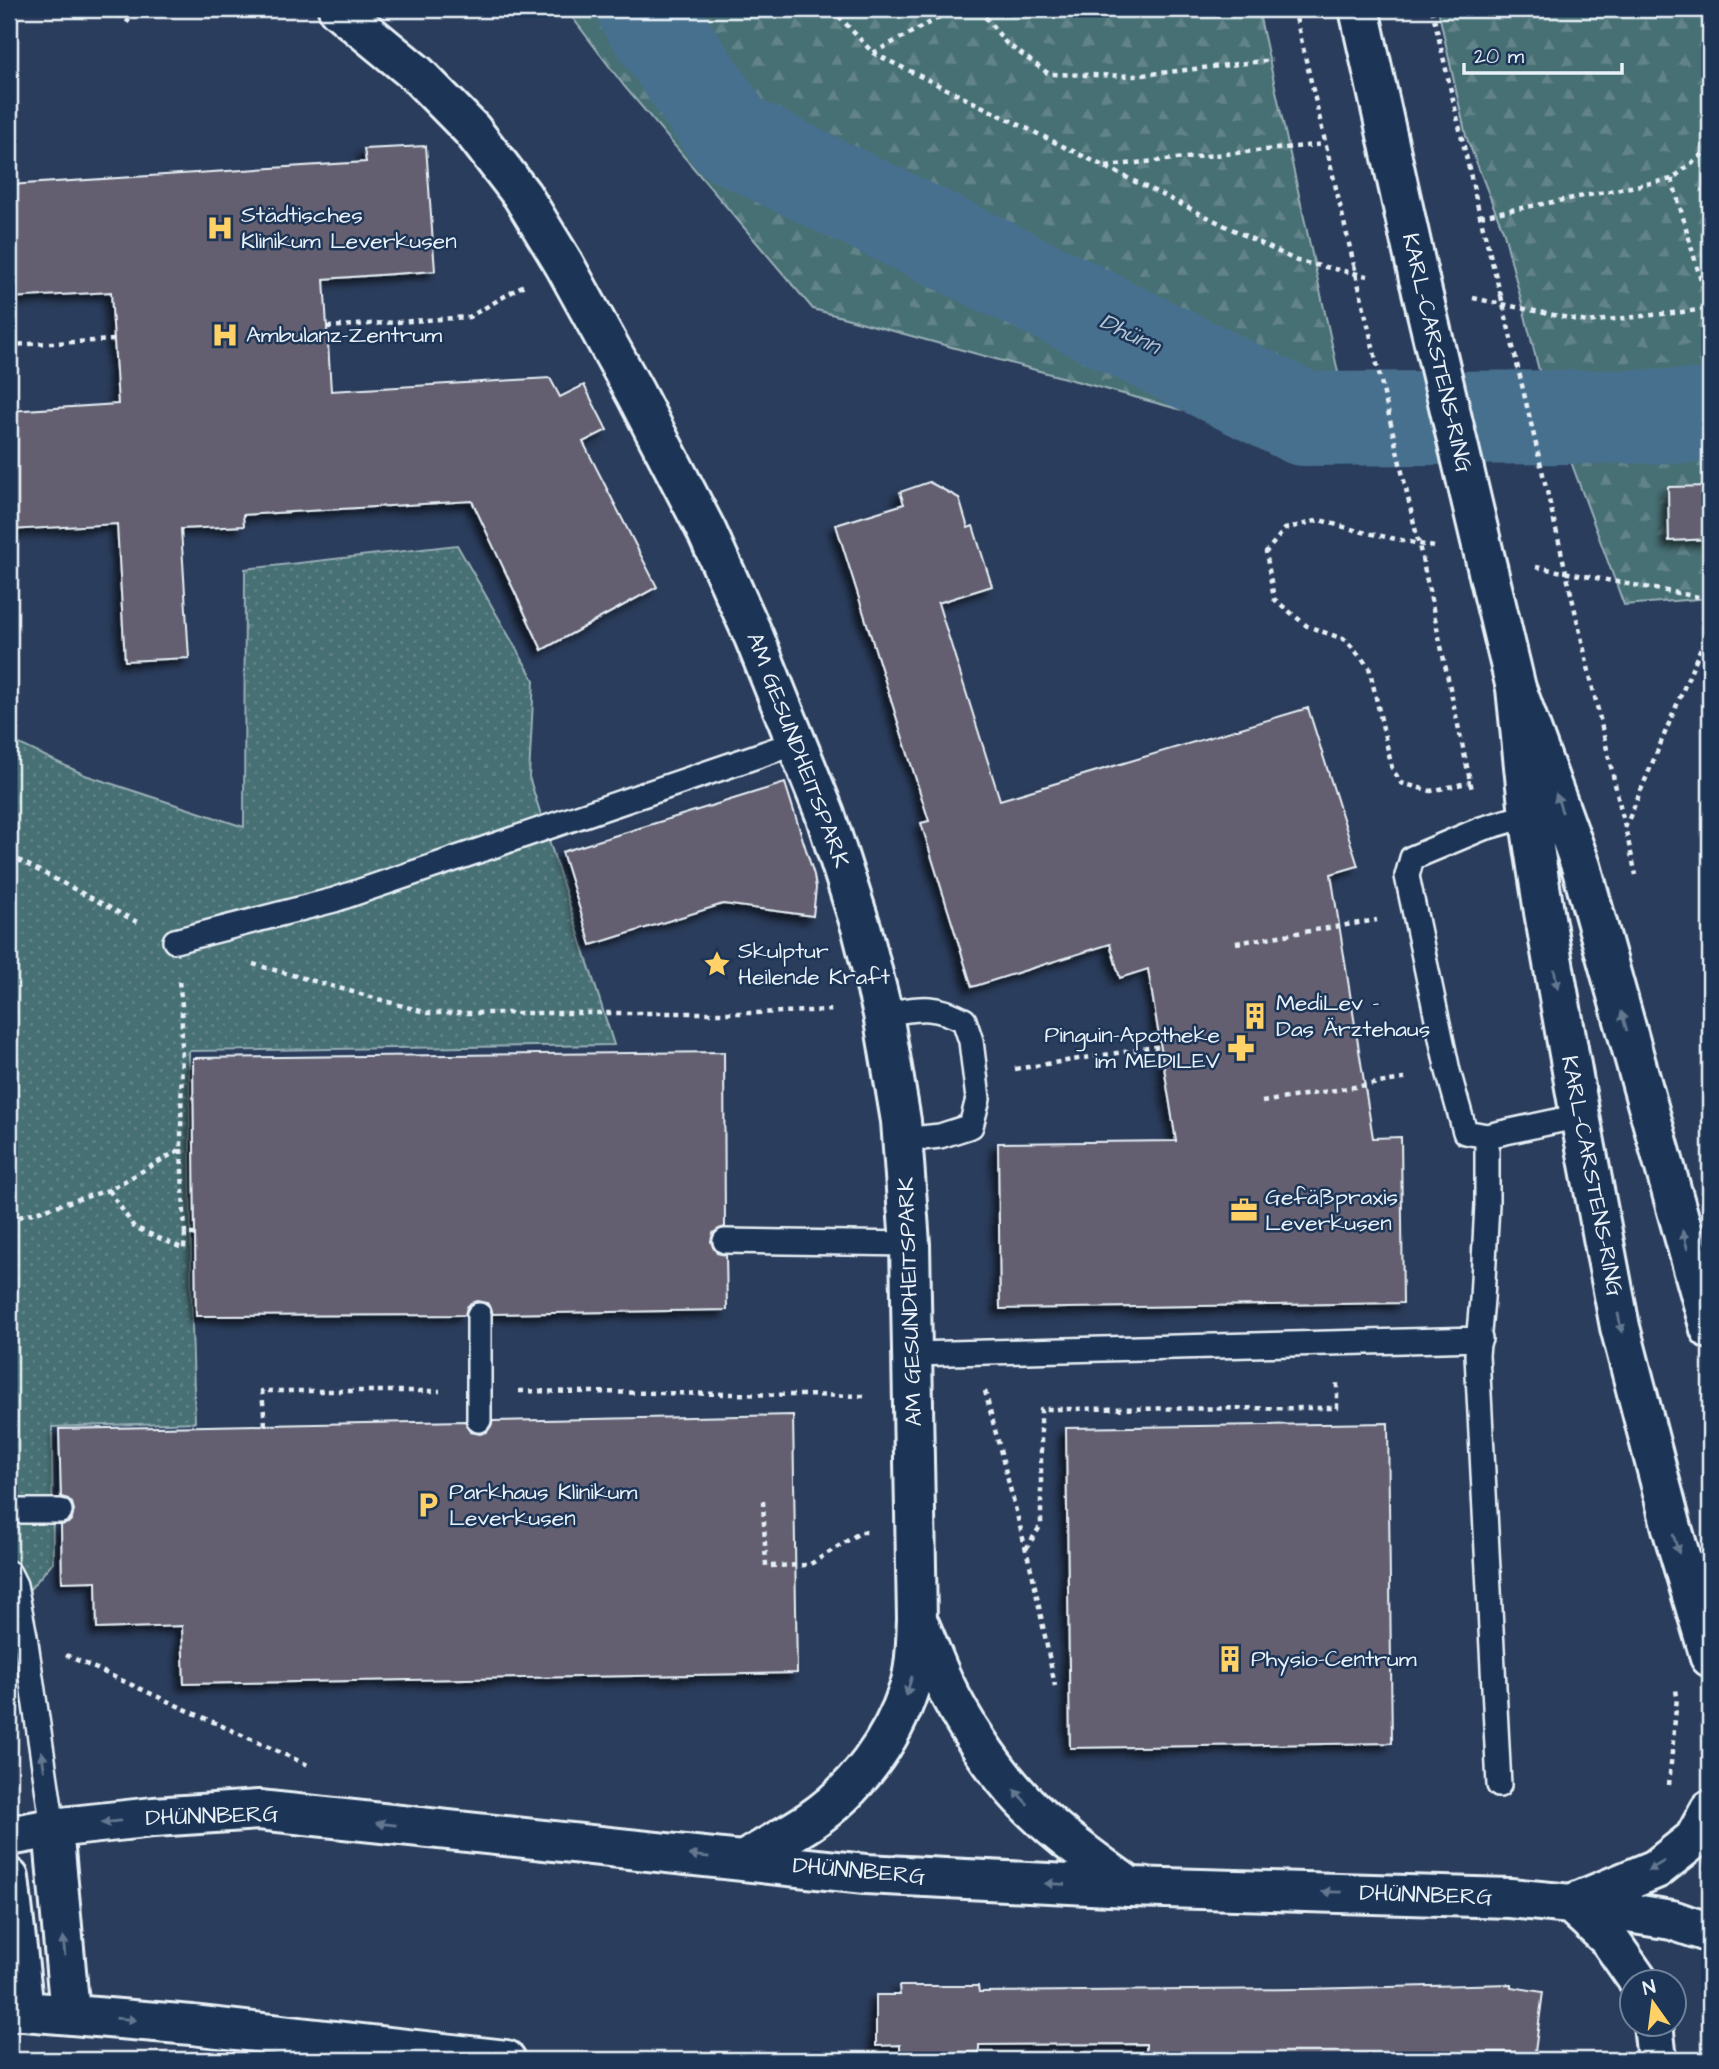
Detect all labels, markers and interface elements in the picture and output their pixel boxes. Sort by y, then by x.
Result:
scale bar [1464,32,1621,76]
text: 20 m [1474,42,1525,71]
place label: Städtisches Klinikum Leverkusen [241,199,457,257]
hospital icon: Städtisches Klinikum Leverkusen [205,213,235,243]
street label: KARL-CARSTENS-RING [1394,230,1480,476]
water label: Dhünn [1094,305,1168,364]
place label: Ambulanz-Zentrum [246,319,442,351]
hospital icon: Ambulanz-Zentrum [210,320,240,350]
street label: AM GESUNDHEITSPARK [738,628,858,872]
one-way arrow [1553,792,1564,813]
place label: Skulptur Heilende Kraft [738,935,891,993]
place icon: Skulptur Heilende Kraft [702,949,732,979]
one-way arrow [1551,968,1562,990]
place label: MediLev - Das Ärztehaus [1276,987,1430,1045]
building icon: MediLev - Das Ärztehaus [1240,1001,1270,1031]
one-way arrow [1618,1010,1629,1032]
place label: Pinguin-Apotheke im MEDILEV [1045,1019,1221,1077]
pharmacy icon: Pinguin-Apotheke im MEDILEV [1226,1033,1256,1063]
street label: KARL-CARSTENS-RING [1553,1053,1631,1299]
street label: AM GESUNDHEITSPARK [890,1177,930,1427]
place label: Gefäßpraxis Leverkusen [1265,1181,1398,1239]
office icon: Gefäßpraxis Leverkusen [1229,1195,1259,1225]
one-way arrow [1680,1229,1690,1250]
one-way arrow [1614,1312,1625,1334]
place label: Parkhaus Klinikum Leverkusen [449,1476,638,1534]
parking icon: Parkhaus Klinikum Leverkusen [413,1490,443,1520]
one-way arrow [1672,1533,1682,1554]
place label: Physio-Centrum [1251,1643,1417,1676]
building icon: Physio-Centrum [1215,1644,1245,1674]
one-way arrow [903,1676,913,1697]
one-way arrow [37,1750,48,1772]
one-way arrow [1013,1789,1029,1806]
street label: DHÜNNBERG [145,1798,279,1834]
one-way arrow [100,1816,122,1827]
one-way arrow [375,1818,397,1829]
street label: DHÜNNBERG [791,1849,927,1893]
one-way arrow [688,1850,710,1861]
one-way arrow [1647,1860,1666,1873]
street label: DHÜNNBERG [1359,1877,1493,1913]
one-way arrow [1044,1879,1066,1890]
one-way arrow [1320,1886,1342,1898]
one-way arrow [58,1935,69,1957]
north arrow [1618,1968,1688,2038]
text: N [1640,1973,1658,2003]
one-way arrow [115,2014,137,2025]

